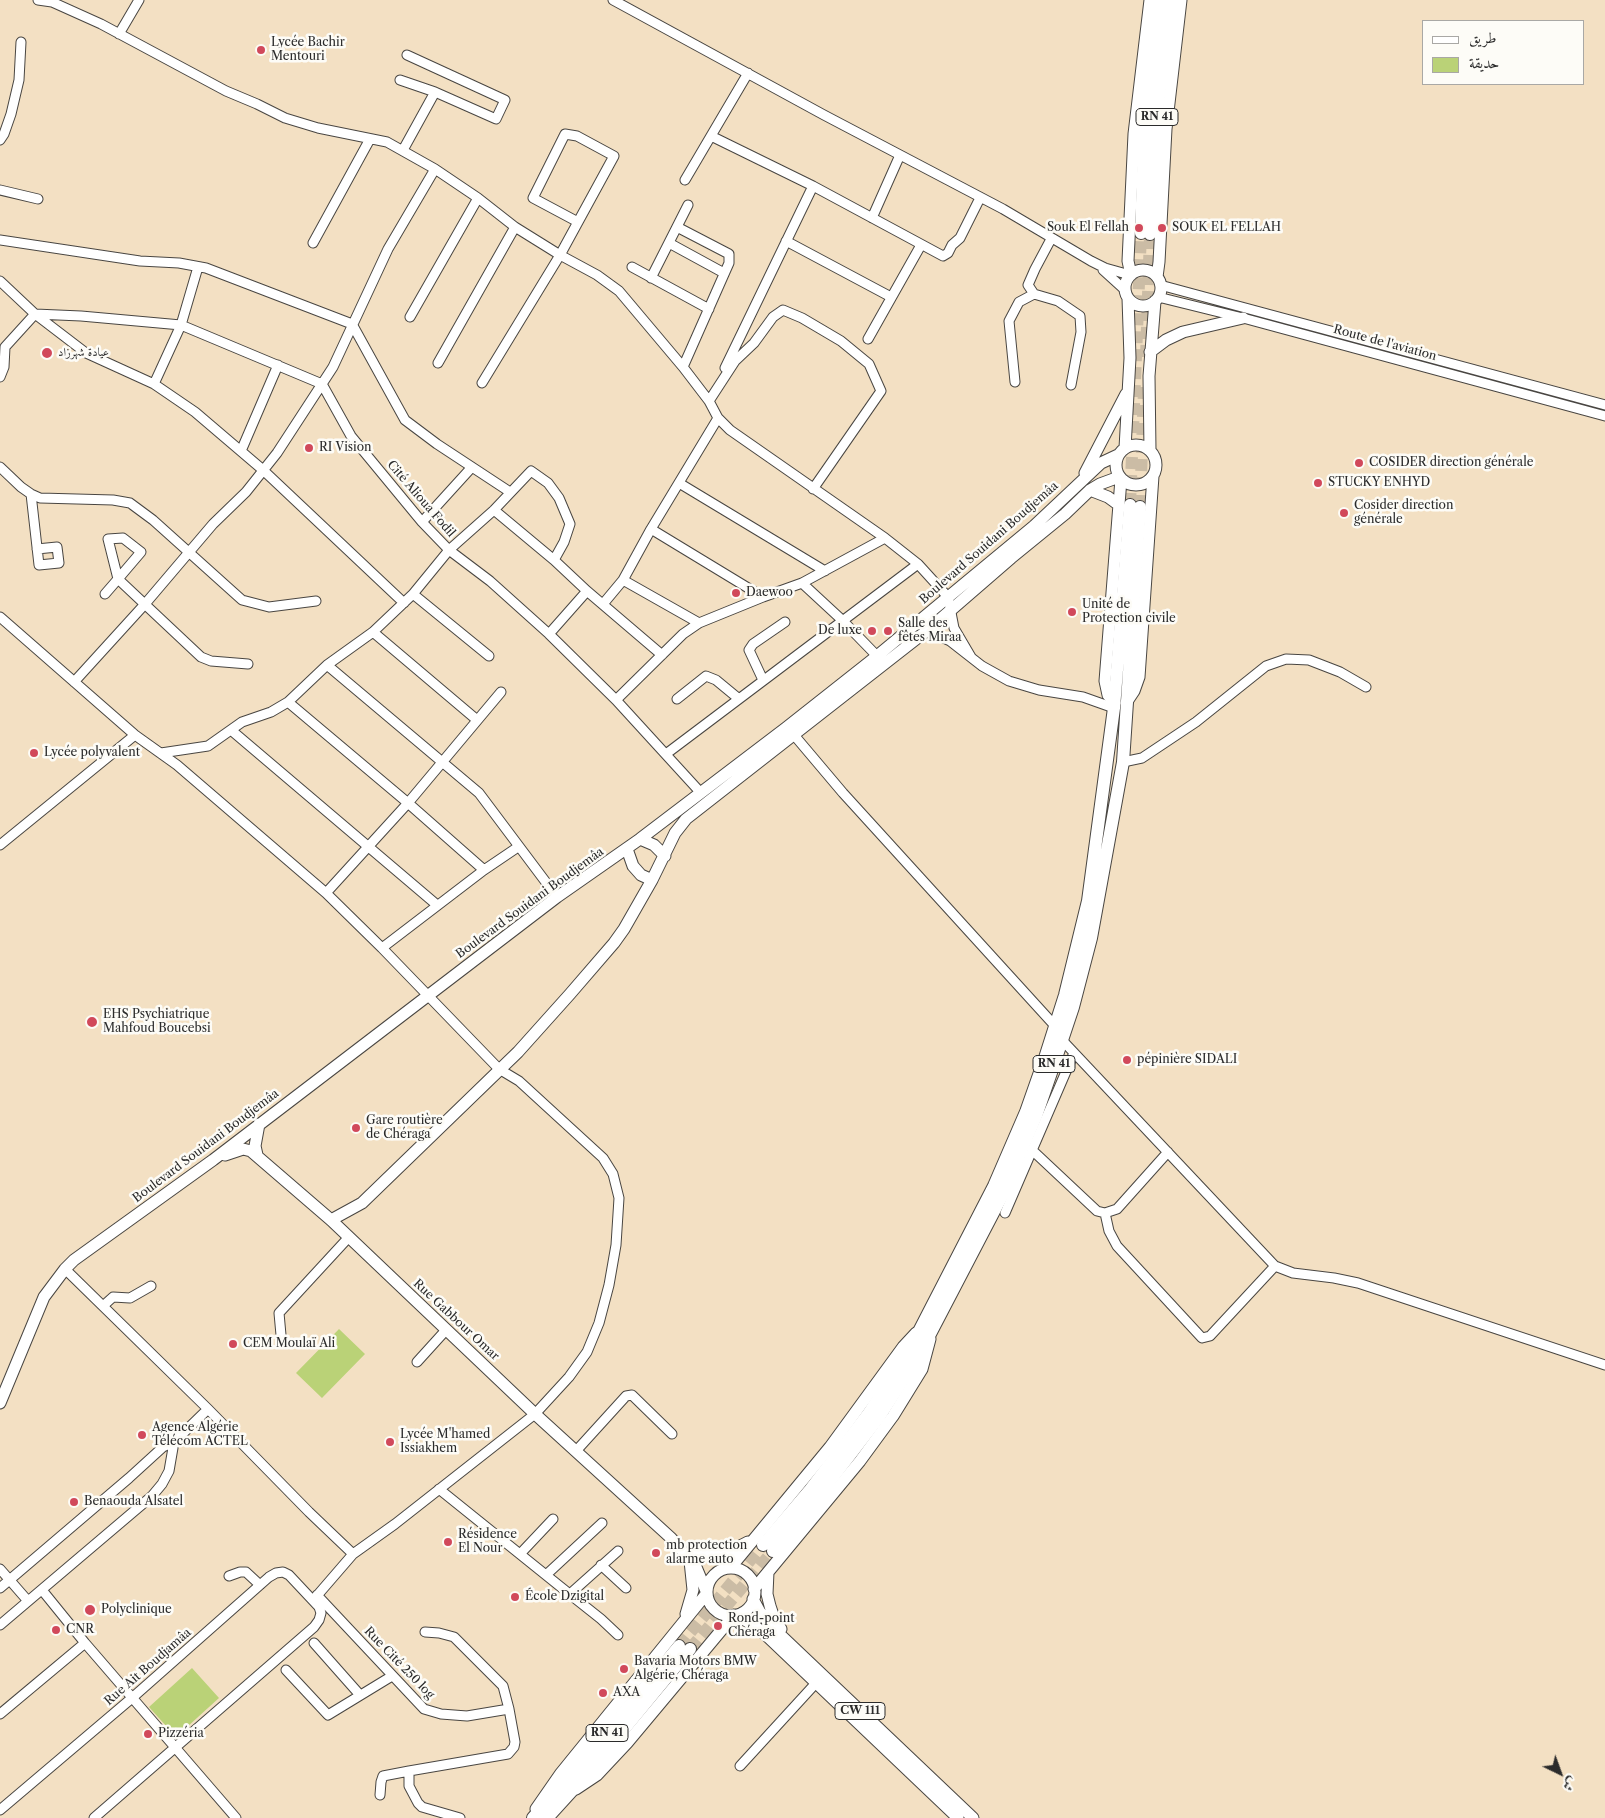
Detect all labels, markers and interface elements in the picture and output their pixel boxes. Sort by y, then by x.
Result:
legend [1422,20,1585,85]
text: طريق [1469,28,1496,47]
place label: Lycée Bachir Mentouri [271,36,345,64]
marker: Lycée Bachir Mentouri [255,44,267,56]
text: حديقة [1469,53,1499,72]
road number: RN 41 [1136,108,1178,125]
place label: Souk El Fellah [1047,221,1129,235]
place label: SOUK EL FELLAH [1172,221,1281,235]
marker: Souk El Fellah [1133,222,1145,234]
marker: SOUK EL FELLAH [1156,222,1168,234]
street label: Route de l'aviation [1332,322,1438,364]
marker: عيادة شهرزاد [40,346,54,360]
place label: عيادة شهرزاد [58,346,109,360]
place label: RI Vision [319,441,372,455]
marker: RI Vision [303,442,315,454]
place label: COSIDER direction générale [1369,456,1533,470]
marker: COSIDER direction générale [1353,457,1365,469]
street label: Cité Alioua Fodil [384,458,458,540]
place label: STUCKY ENHYD [1328,476,1430,490]
marker: STUCKY ENHYD [1312,477,1324,489]
street label: Boulevard Souidani Boudjemâa [917,479,1061,607]
place label: Cosider direction générale [1354,499,1453,527]
marker: Cosider direction générale [1338,507,1350,519]
place label: Daewoo [746,586,793,600]
marker: Daewoo [730,587,742,599]
place label: Unité de Protection civile [1082,598,1176,626]
marker: Unité de Protection civile [1066,606,1078,618]
place label: Salle des fêtes Miraa [898,617,962,645]
place label: De luxe [818,624,862,638]
marker: De luxe [866,625,878,637]
marker: Salle des fêtes Miraa [882,625,894,637]
place label: Lycée polyvalent [44,746,140,760]
marker: Lycée polyvalent [28,747,40,759]
street label: Boulevard Souidani Boudjemâa [453,845,607,961]
place label: EHS Psychiatrique Mahfoud Boucebsi [103,1008,211,1036]
marker: EHS Psychiatrique Mahfoud Boucebsi [85,1015,99,1029]
place label: pépinière SIDALI [1137,1053,1237,1067]
marker: pépinière SIDALI [1121,1054,1133,1066]
road number: RN 41 [1033,1056,1075,1072]
street label: Boulevard Souidani Boudjemâa [130,1086,282,1206]
place label: Gare routière de Chéraga [366,1114,443,1142]
marker: Gare routière de Chéraga [350,1122,362,1134]
street label: Rue Gabbour Omar [410,1277,502,1363]
place label: CEM Moulaï Ali [243,1337,335,1351]
marker: CEM Moulaï Ali [227,1338,239,1350]
place label: Agence Algérie Télécom ACTEL [152,1421,248,1449]
place label: Lycée M'hamed Issiakhem [400,1428,490,1456]
marker: Agence Algérie Télécom ACTEL [136,1429,148,1441]
marker: Lycée M'hamed Issiakhem [384,1436,396,1448]
place label: Benaouda Alsatel [84,1495,183,1509]
marker: Benaouda Alsatel [68,1496,80,1508]
place label: Résidence El Nour [458,1528,517,1556]
marker: Résidence El Nour [442,1536,454,1548]
place label: mb protection alarme auto [666,1539,747,1567]
marker: mb protection alarme auto [650,1547,662,1559]
place label: École Dzigital [525,1590,604,1604]
marker: École Dzigital [509,1591,521,1603]
marker: Polyclinique [83,1603,97,1617]
place label: Polyclinique [101,1603,172,1617]
place label: Rond-point Chéraga [728,1612,795,1640]
marker: Rond-point Chéraga [712,1620,724,1632]
place label: CNR [66,1623,94,1637]
marker: CNR [50,1624,62,1636]
street label: Rue Cité 250 log [361,1624,437,1702]
street label: Rue Ait Boudjamâa [102,1625,194,1709]
place label: Bavaria Motors BMW Algérie, Chéraga [634,1655,757,1683]
marker: Bavaria Motors BMW Algérie, Chéraga [618,1663,630,1675]
place label: AXA [613,1686,640,1700]
marker: AXA [597,1687,609,1699]
road number: CW 111 [835,1702,885,1720]
road number: RN 41 [586,1725,628,1742]
place label: Pizzéria [158,1727,204,1741]
marker: Pizzéria [142,1728,154,1740]
north arrow [1535,1748,1585,1798]
text: ش [1559,1773,1581,1795]

